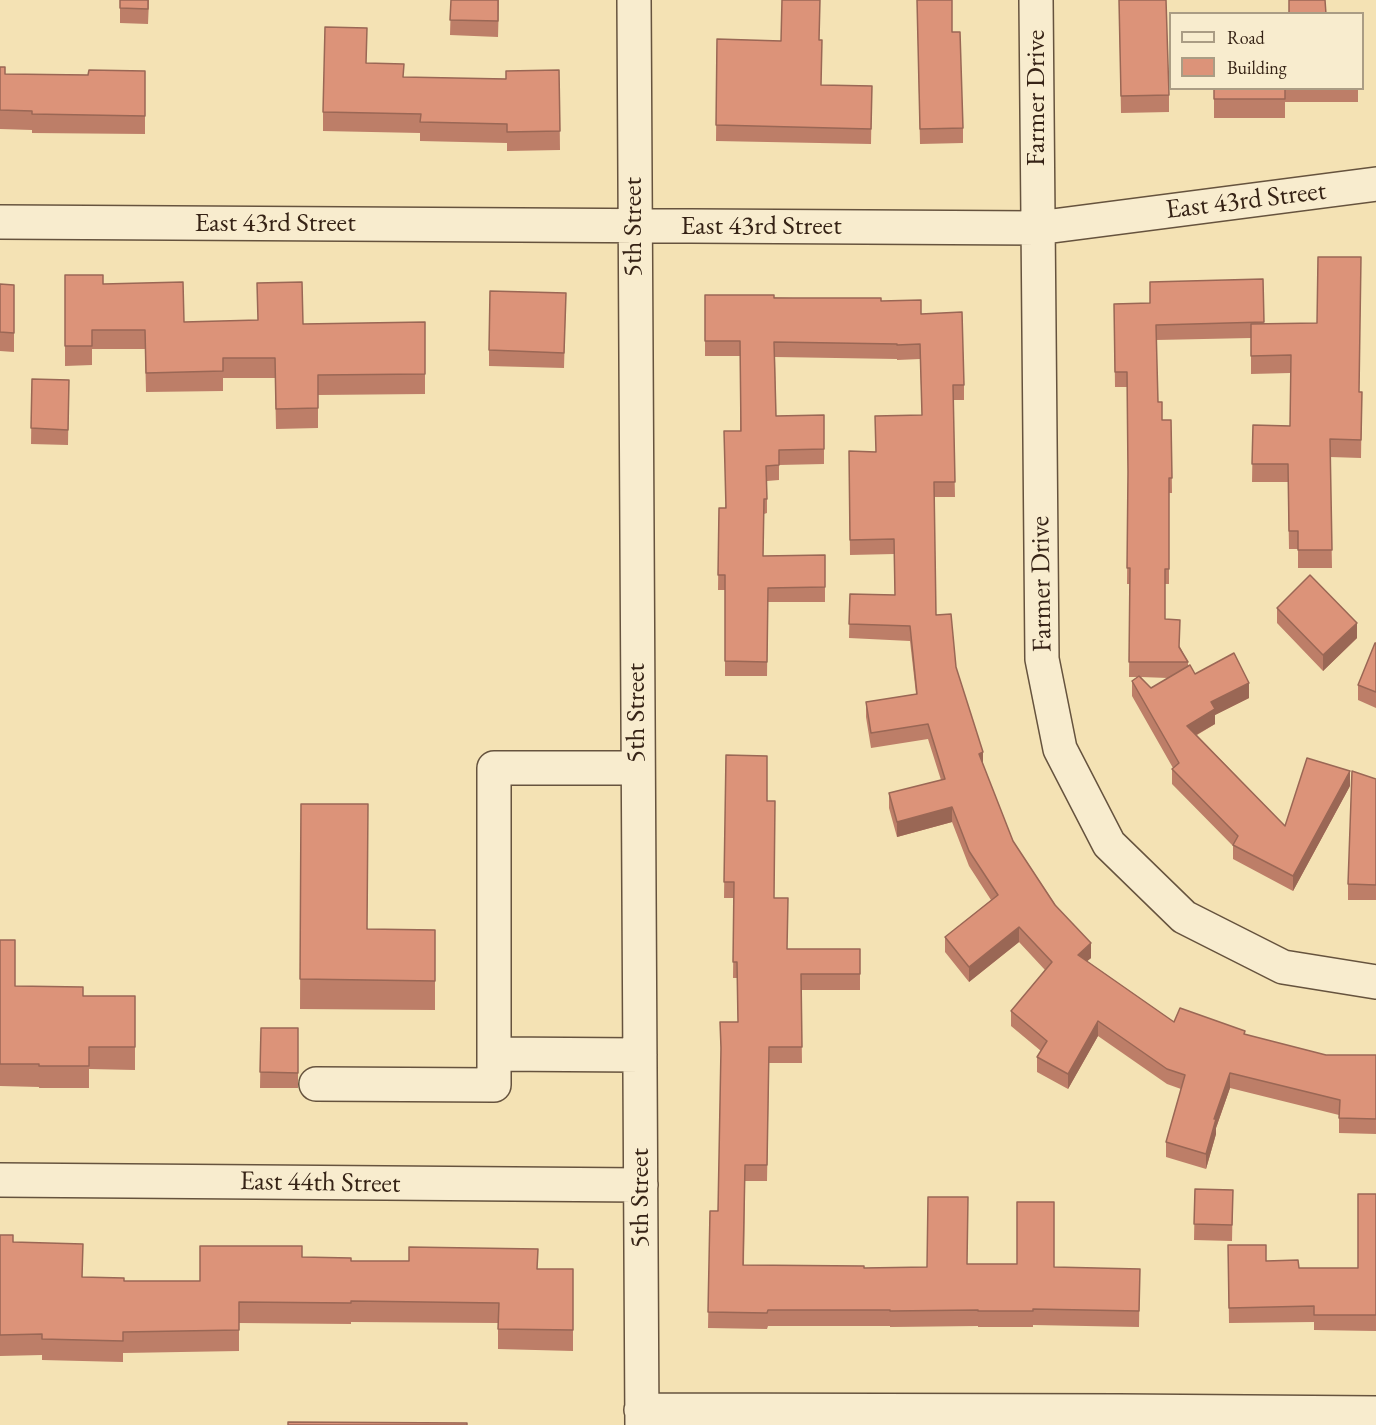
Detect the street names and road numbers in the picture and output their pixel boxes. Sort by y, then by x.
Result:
street label: Farmer Drive [1021,30,1053,166]
street label: East 43rd Street [1164,175,1328,227]
street label: 5th Street [618,177,650,277]
street label: East 43rd Street [194,208,356,240]
street label: East 43rd Street [680,211,842,243]
street label: Farmer Drive [1025,516,1059,652]
street label: 5th Street [621,663,653,763]
street label: 5th Street [625,1148,657,1248]
street label: East 44th Street [239,1165,401,1201]

